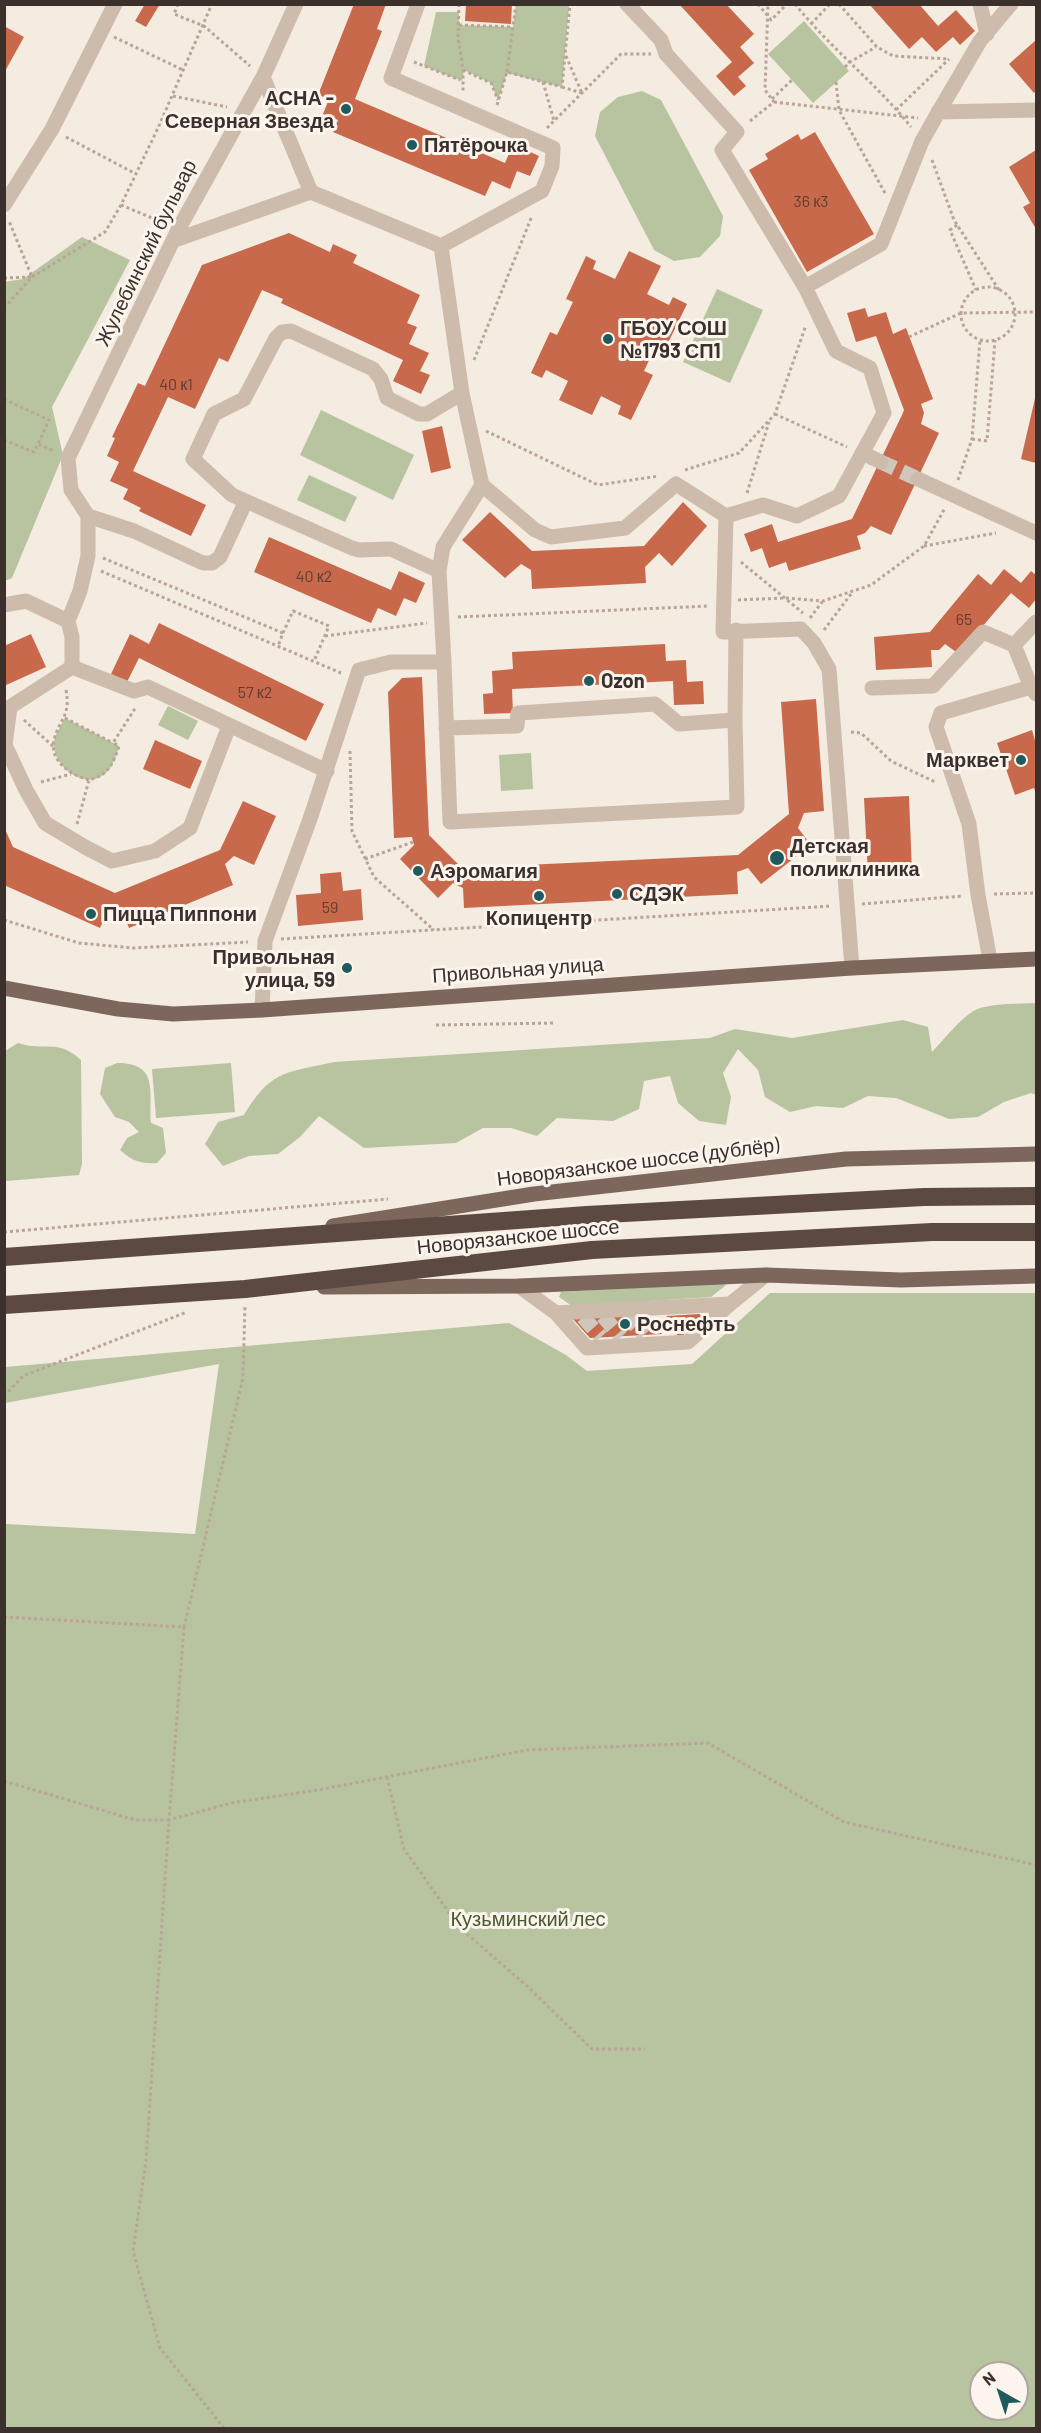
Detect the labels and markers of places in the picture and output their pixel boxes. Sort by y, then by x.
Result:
place label: АСНА - Северная Звезда [165,86,334,133]
marker: АСНА - Северная Звезда [339,102,353,116]
place label: Пятёрочка [424,133,528,157]
marker: Пятёрочка [405,138,419,152]
place label: ГБОУ СОШ №1793 СП1 [620,316,727,363]
marker: ГБОУ СОШ №1793 СП1 [601,332,615,346]
place label: Ozon [601,669,645,693]
marker: Ozon [582,674,596,688]
place label: Марквет [926,748,1009,772]
marker: Марквет [1014,753,1028,767]
place label: Детская поликлиника [790,834,920,881]
marker: Детская поликлиника [768,849,786,867]
place label: Аэромагия [430,859,538,883]
marker: Аэромагия [411,864,425,878]
place label: СДЭК [629,882,684,906]
marker: СДЭК [610,887,624,901]
marker: Копицентр [532,889,546,903]
place label: Пицца Пиппони [103,902,257,926]
place label: Копицентр [486,906,592,930]
marker: Пицца Пиппони [84,907,98,921]
place label: Привольная улица, 59 [212,945,335,992]
marker: Привольная улица, 59 [340,961,354,975]
place label: Роснефть [637,1312,735,1336]
marker: Роснефть [618,1317,632,1331]

